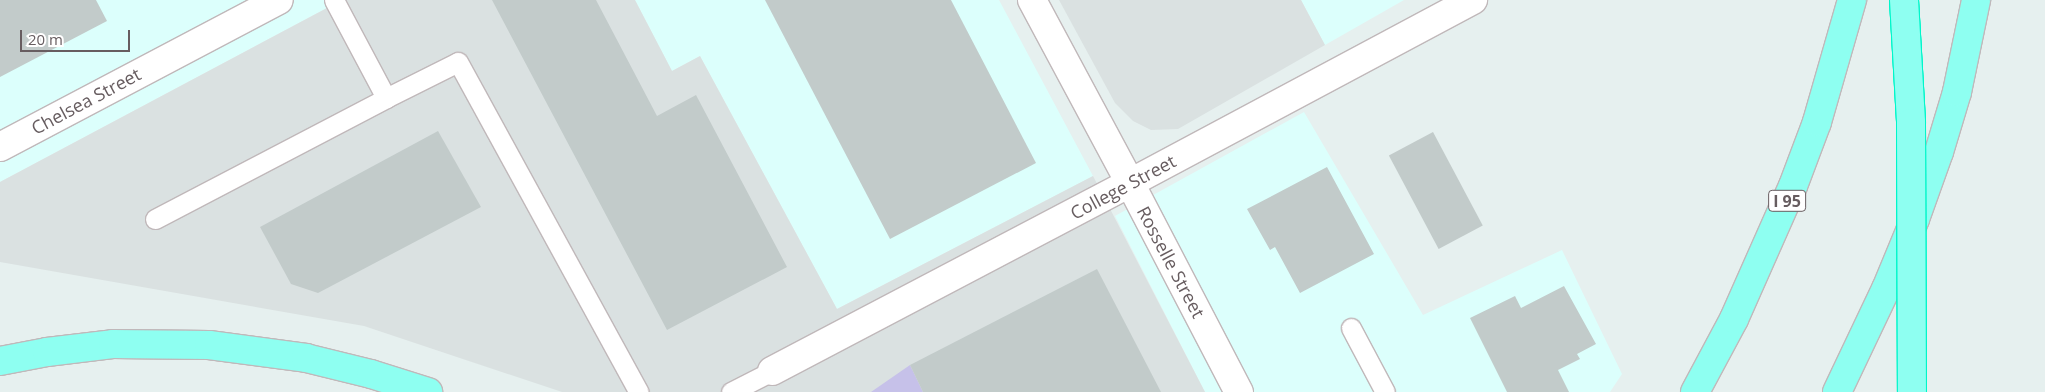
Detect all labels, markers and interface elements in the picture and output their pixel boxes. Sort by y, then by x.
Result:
scale bar [22,20,132,52]
text: 20 m [28,29,63,49]
street label: Chelsea Street [28,63,144,139]
street label: College Street [1067,150,1179,224]
road number: I 95 [1767,188,1807,215]
street label: Rosselle Street [1133,202,1209,322]

